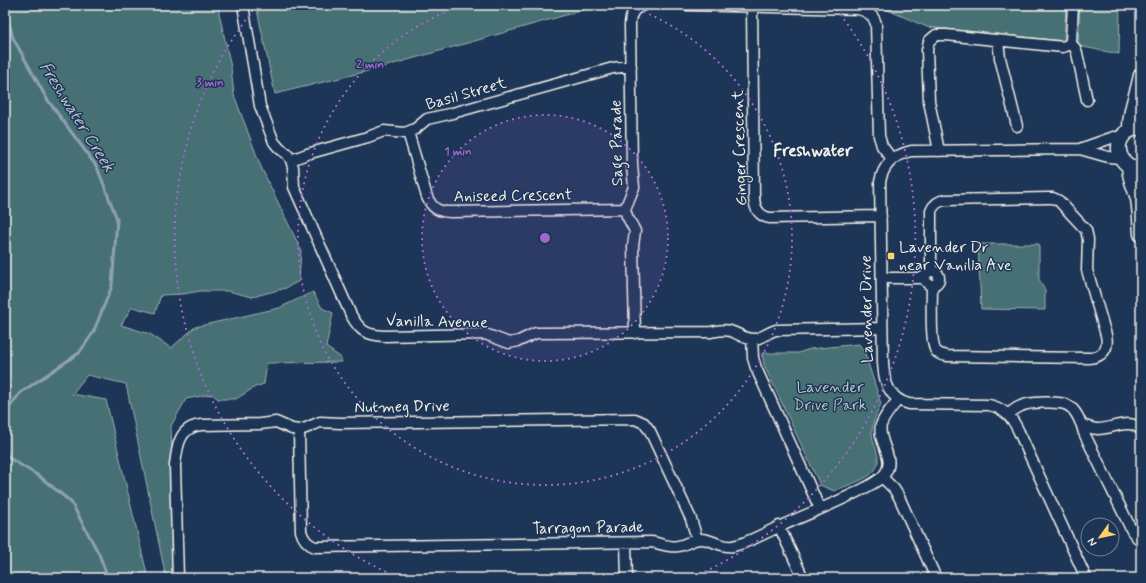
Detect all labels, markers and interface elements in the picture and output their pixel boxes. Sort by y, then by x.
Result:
text: 2 min [356,57,384,73]
water label: Freshwater Creek [34,58,120,177]
street label: Basil Street [423,72,509,115]
text: 3 min [196,75,224,91]
street label: Ginger Crescent [727,89,754,206]
street label: Sage Parade [606,100,629,186]
district label: Freshwater [773,140,854,162]
text: 1 min [444,144,472,160]
street label: Aniseed Crescent [454,184,573,208]
centre of rings [538,231,552,245]
place label: Lavender Dr near Vanilla Ave [899,237,1012,276]
marker: Lavender Dr near Vanilla Ave [886,251,896,261]
street label: Lavender Drive [856,255,878,363]
street label: Vanilla Avenue [386,311,488,333]
park label: Lavender Drive Park [793,377,867,416]
street label: Nutmeg Drive [354,396,450,418]
street label: Tarragon Parade [532,517,644,539]
north arrow [1080,517,1120,557]
text: N [1085,535,1100,549]

